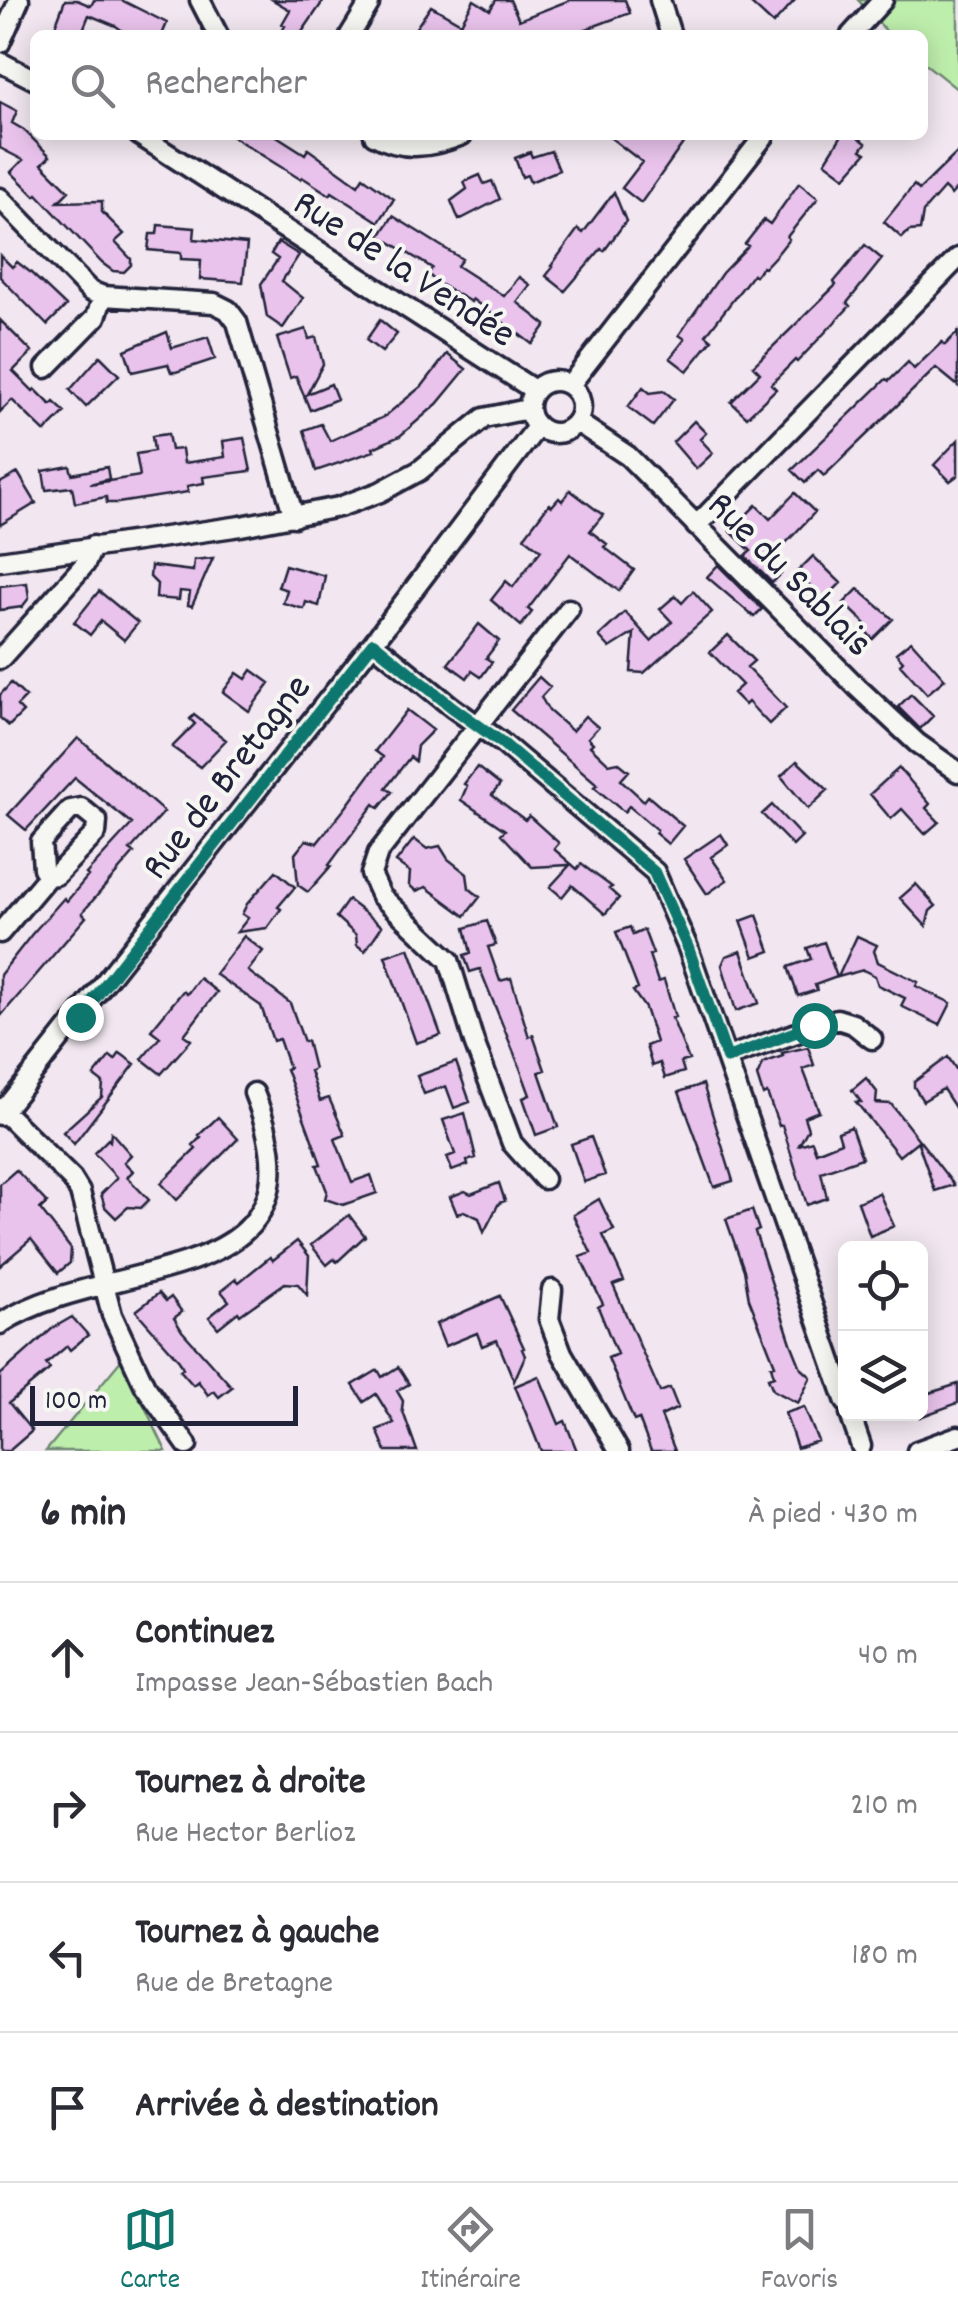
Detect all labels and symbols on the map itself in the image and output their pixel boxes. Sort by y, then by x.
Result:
street label: Rue de la Vendée [280,178,525,365]
street label: Rue du Sablais [691,480,884,673]
street label: Rue de Bretagne [130,664,328,894]
route end [58,995,104,1041]
route start [792,1003,838,1049]
scale bar [30,1381,298,1426]

